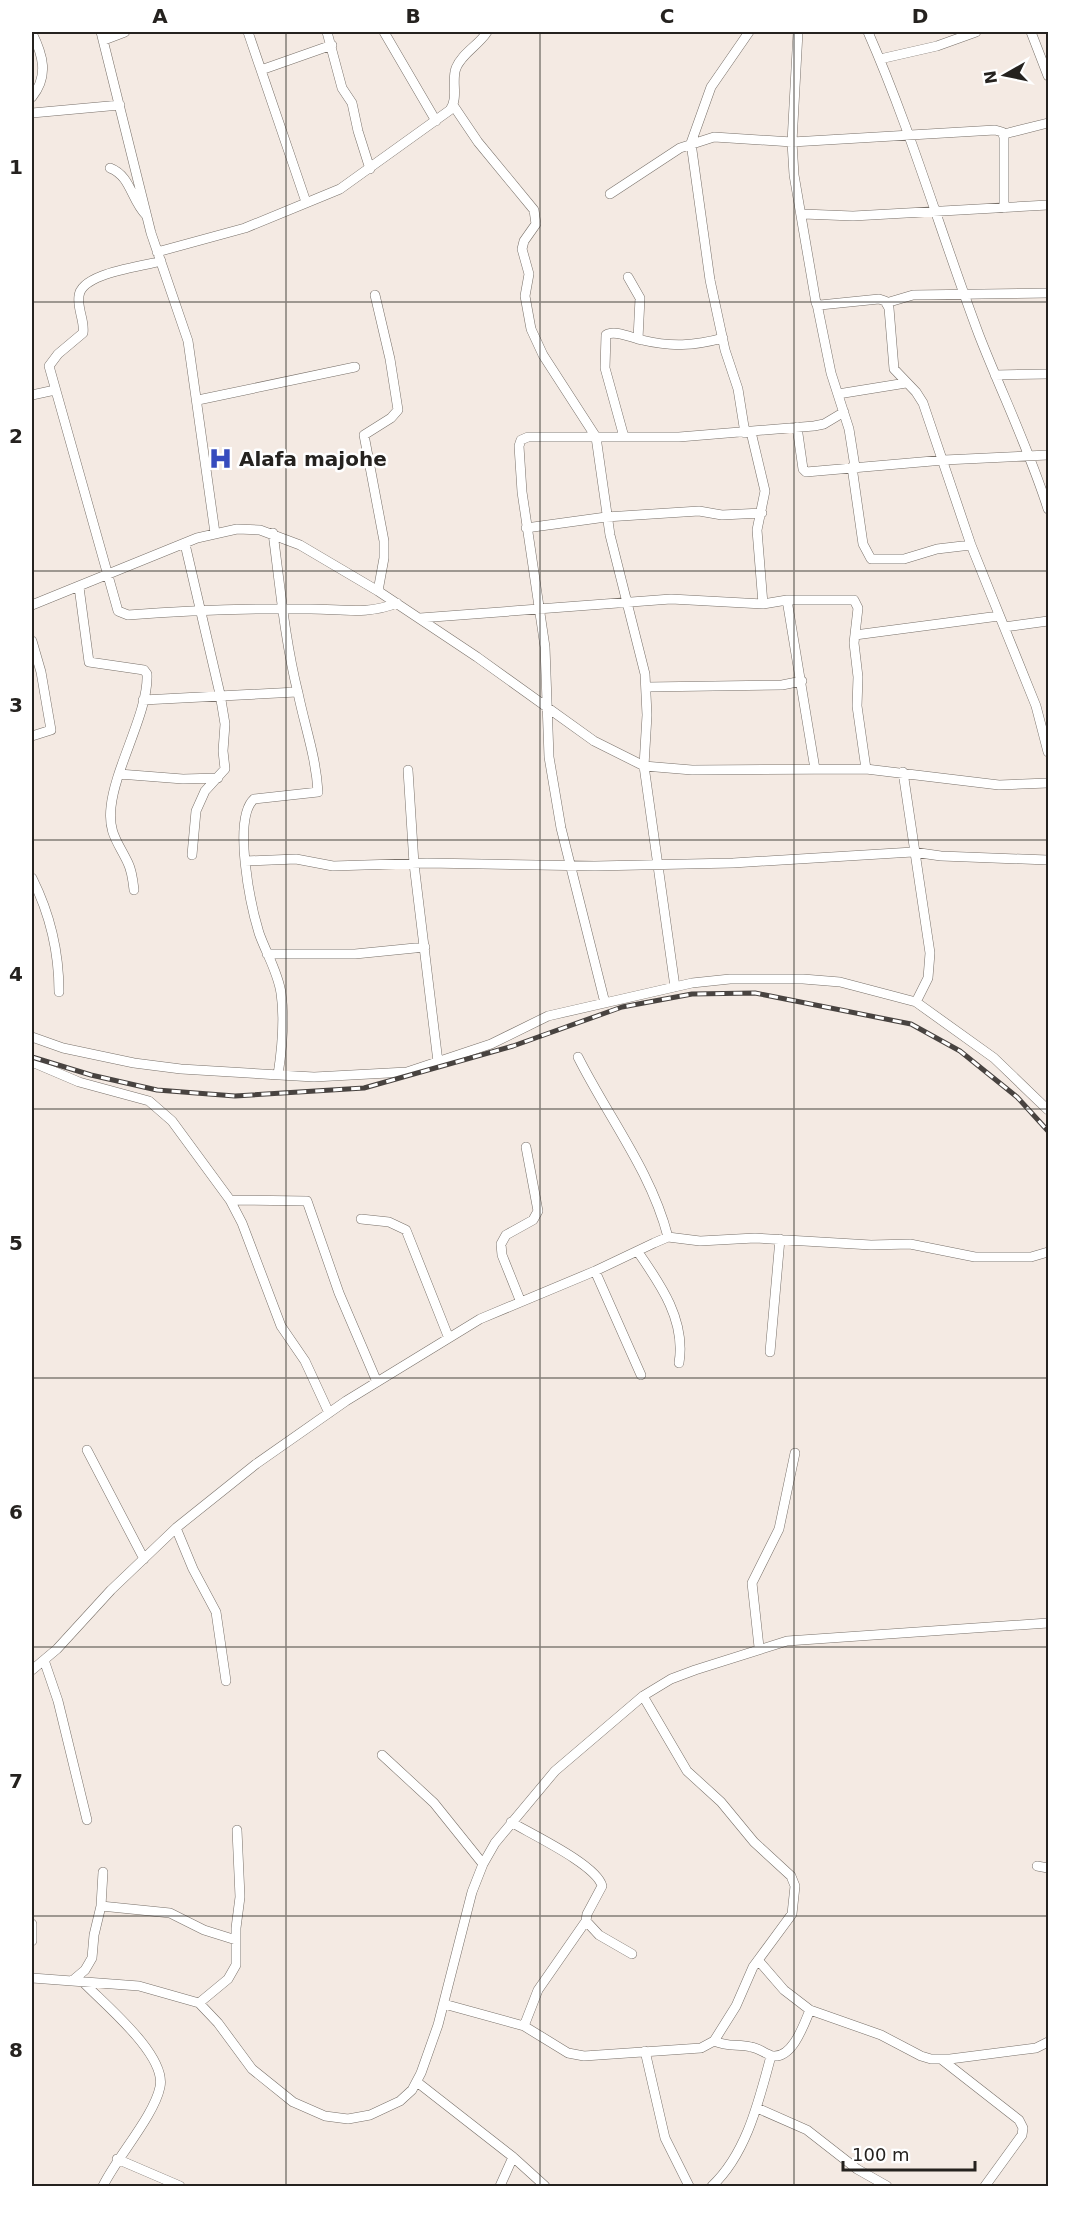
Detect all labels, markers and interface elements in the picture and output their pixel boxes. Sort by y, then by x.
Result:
text: A [152,4,168,28]
text: B [405,4,421,28]
text: C [660,4,674,28]
text: D [912,4,928,28]
north arrow [975,45,1035,105]
text: N [980,69,1001,85]
text: 1 [9,155,23,179]
text: 2 [9,424,23,448]
hospital icon: Alafa majohe [208,446,234,472]
place label: Alafa majohe [239,447,387,471]
text: 3 [9,693,23,717]
text: 4 [9,962,23,986]
text: 5 [9,1231,23,1255]
text: 6 [9,1500,23,1524]
text: 7 [9,1769,23,1793]
text: 8 [9,2038,23,2062]
scale bar [843,2134,975,2172]
text: 100 m [852,2144,910,2165]

